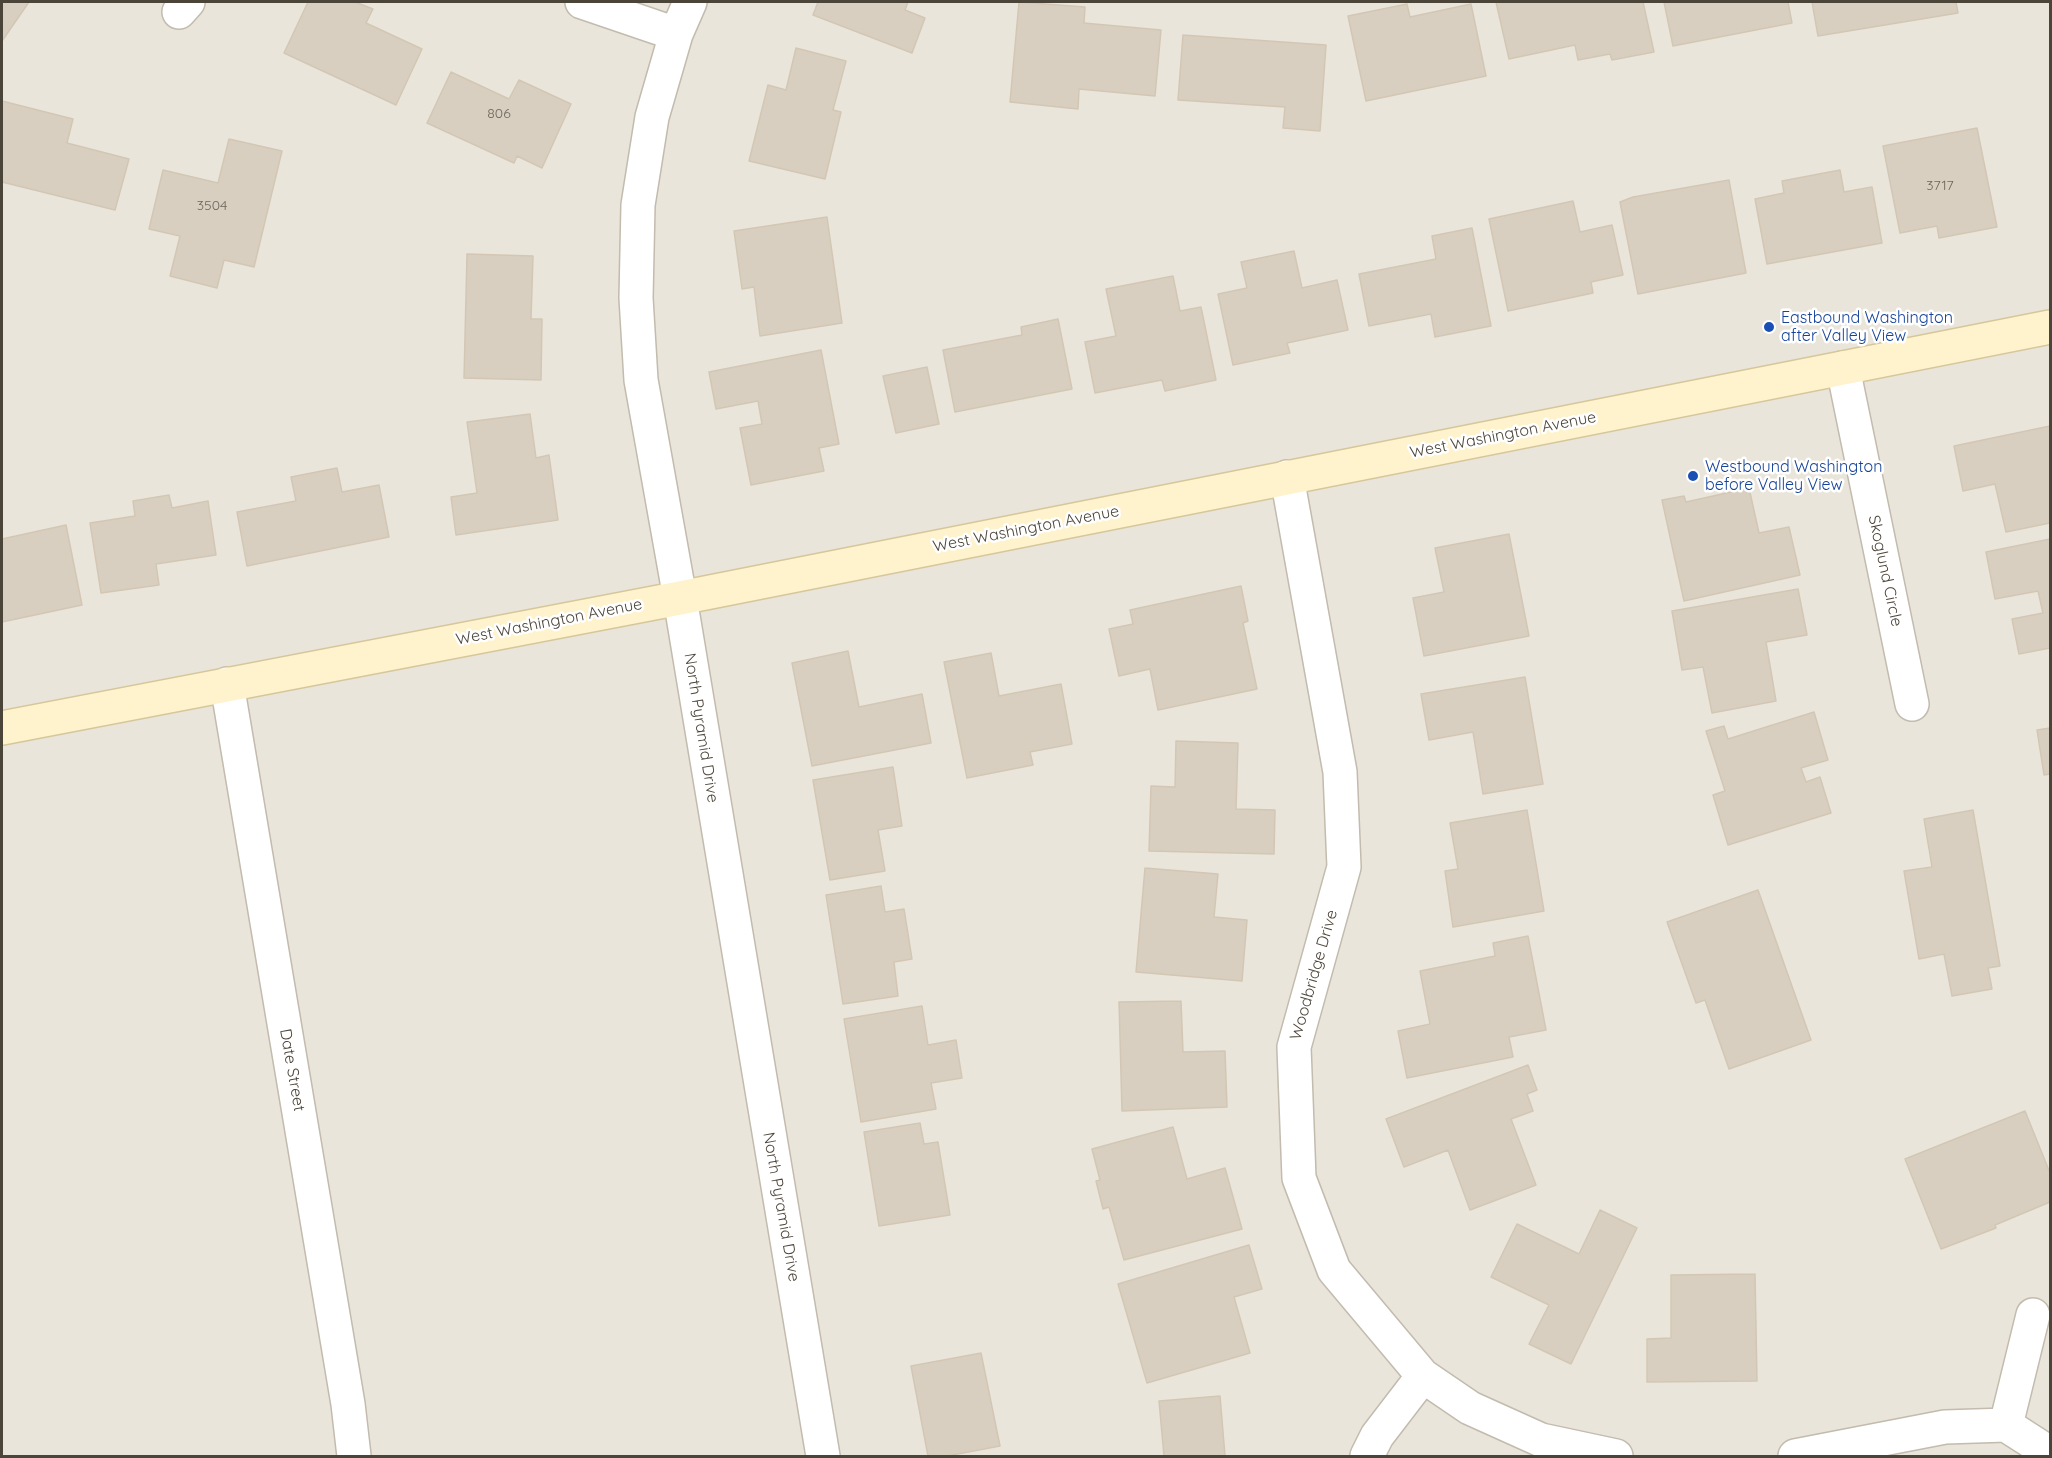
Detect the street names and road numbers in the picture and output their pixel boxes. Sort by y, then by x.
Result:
street label: West Washington Avenue [1408,408,1598,462]
street label: West Washington Avenue [931,502,1121,556]
street label: Skoglund Circle [1864,514,1906,628]
street label: West Washington Avenue [454,595,644,649]
street label: North Pyramid Drive [680,652,722,804]
street label: Woodbridge Drive [1286,908,1342,1042]
street label: Date Street [275,1027,309,1113]
street label: North Pyramid Drive [758,1131,804,1283]

